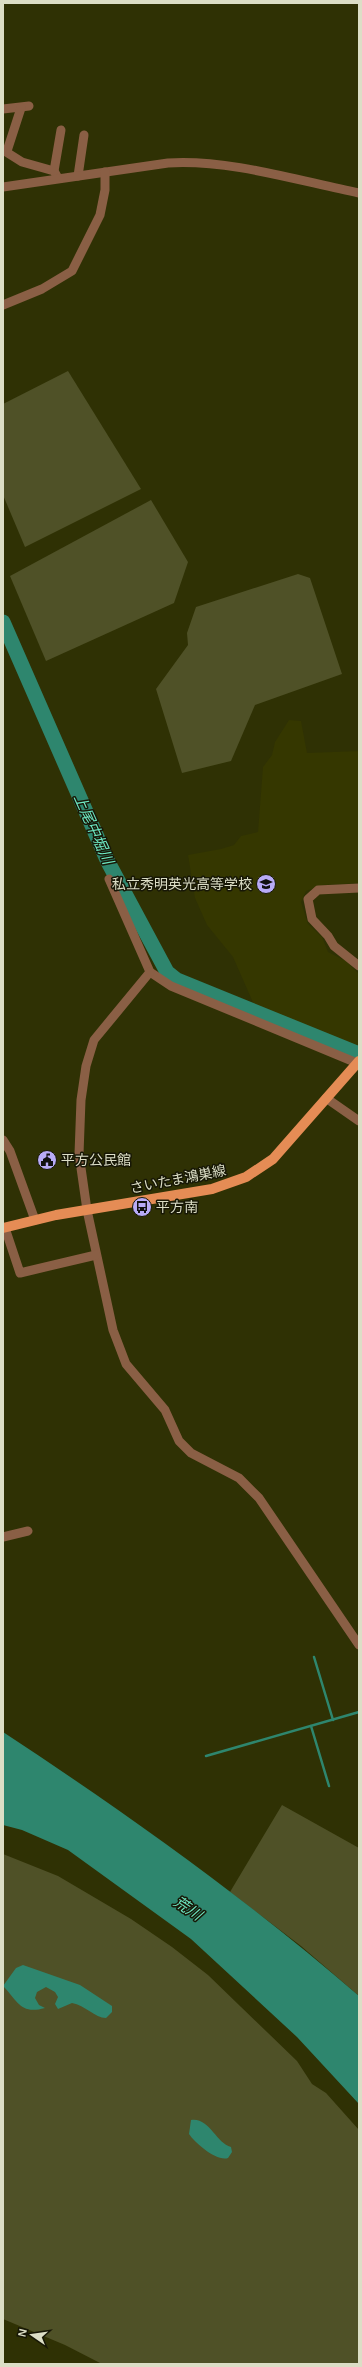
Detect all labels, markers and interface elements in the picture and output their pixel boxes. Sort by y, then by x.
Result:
water label: 上尾中堀川 [71,791,118,869]
school or university icon: 私立秀明英光高等学校 [255,873,277,895]
place label: 私立秀明英光高等学校 [112,876,252,892]
public building icon: 平方公民館 [36,1149,58,1171]
place label: 平方公民館 [61,1152,131,1168]
street label: さいたま鴻巣線 [129,1162,227,1196]
bus stop icon: 平方南 [131,1196,153,1218]
place label: 平方南 [156,1199,198,1215]
water label: 荒川 [171,1893,207,1925]
north arrow [12,2315,52,2355]
text: N [16,2327,29,2338]

